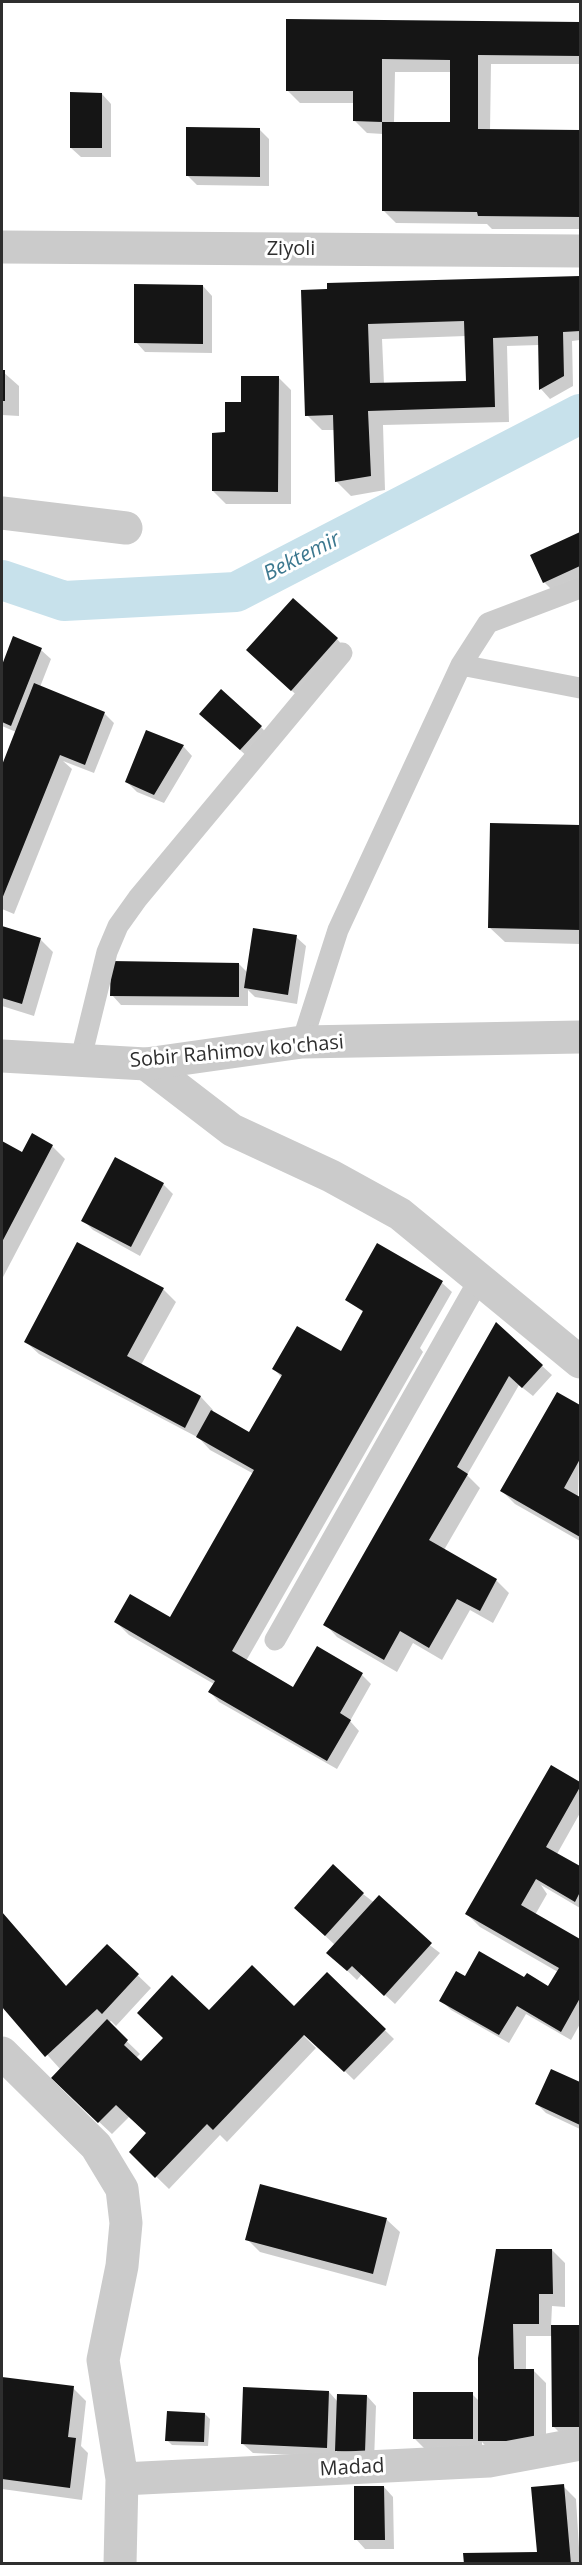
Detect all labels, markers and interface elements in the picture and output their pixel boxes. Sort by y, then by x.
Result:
street label: Ziyoli [267,237,315,261]
water label: Bektemir [259,527,345,587]
street label: Sobir Rahimov ko'chasi [129,1031,345,1073]
street label: Madad [319,2454,385,2482]

